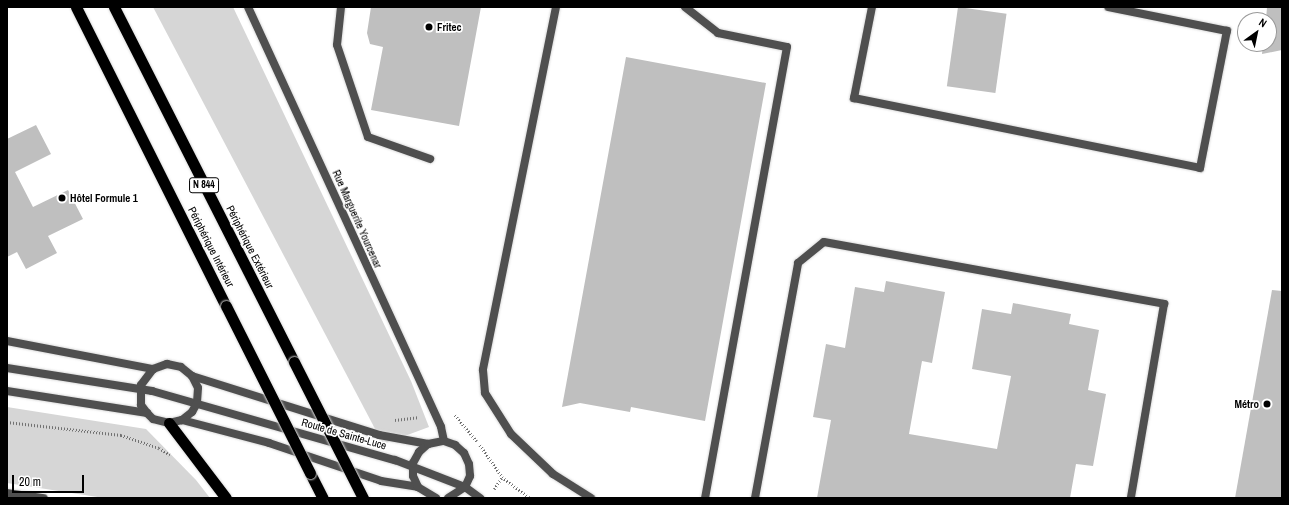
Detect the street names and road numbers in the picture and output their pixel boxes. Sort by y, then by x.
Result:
street label: Rue Marguerite Yourcenar [329,168,385,270]
road number: N 844 [189,177,219,193]
street label: Périphérique Extérieur [223,203,277,291]
street label: Périphérique Intérieur [185,205,237,289]
street label: Route de Sainte-Luce [300,416,388,452]

